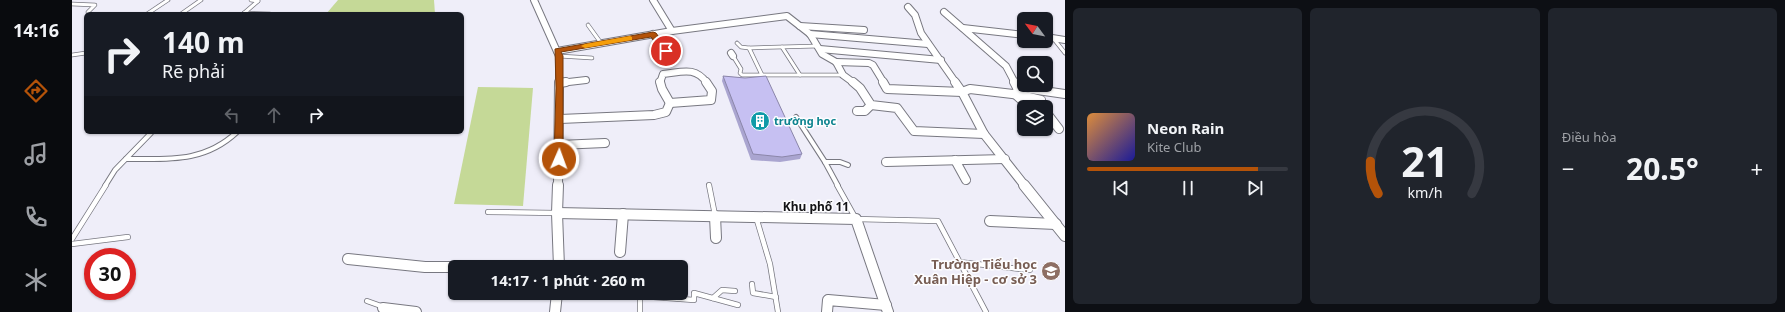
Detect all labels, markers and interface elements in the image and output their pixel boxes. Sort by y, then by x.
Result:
north arrow [1017,12,1053,48]
map controls [1017,12,1053,136]
text: 14:16 [13,18,59,42]
text: 140 m [162,23,245,61]
icon: right [96,28,148,80]
pin [649,34,683,68]
icon: arrive [655,40,677,62]
button: search [1017,56,1053,92]
text: Rẽ phải [162,59,225,83]
icon: directions [22,77,50,105]
button: layers [1017,100,1053,136]
icon: left [221,104,243,126]
icon: ahead [263,104,285,126]
icon: right [305,104,327,126]
building icon: trường học [749,110,771,132]
place label: trường học [774,113,836,128]
text: Neon Rain [1147,118,1224,138]
text: Điều hòa [1562,128,1616,146]
text: 21 [1401,133,1449,189]
position arrow [538,138,580,180]
text: Kite Club [1147,138,1201,156]
icon: music [22,140,50,168]
text: 20.5° [1626,148,1699,189]
text: − [1562,153,1574,183]
text: + [1750,153,1763,183]
icon: previous [1110,177,1132,199]
icon: pause [1177,177,1199,199]
icon: next [1244,177,1266,199]
text: km/h [1407,183,1443,202]
district label: Khu phố 11 [783,198,849,215]
icon: phone [22,203,50,231]
speed limit sign: 30 [84,248,136,300]
place label: Trường Tiểu học Xuân Hiệp - cơ sở 3 [914,255,1037,288]
school or university icon: Trường Tiểu học Xuân Hiệp - cơ sở 3 [1040,260,1062,282]
icon: climate [22,266,50,294]
text: 14:17 · 1 phút · 260 m [491,270,645,290]

